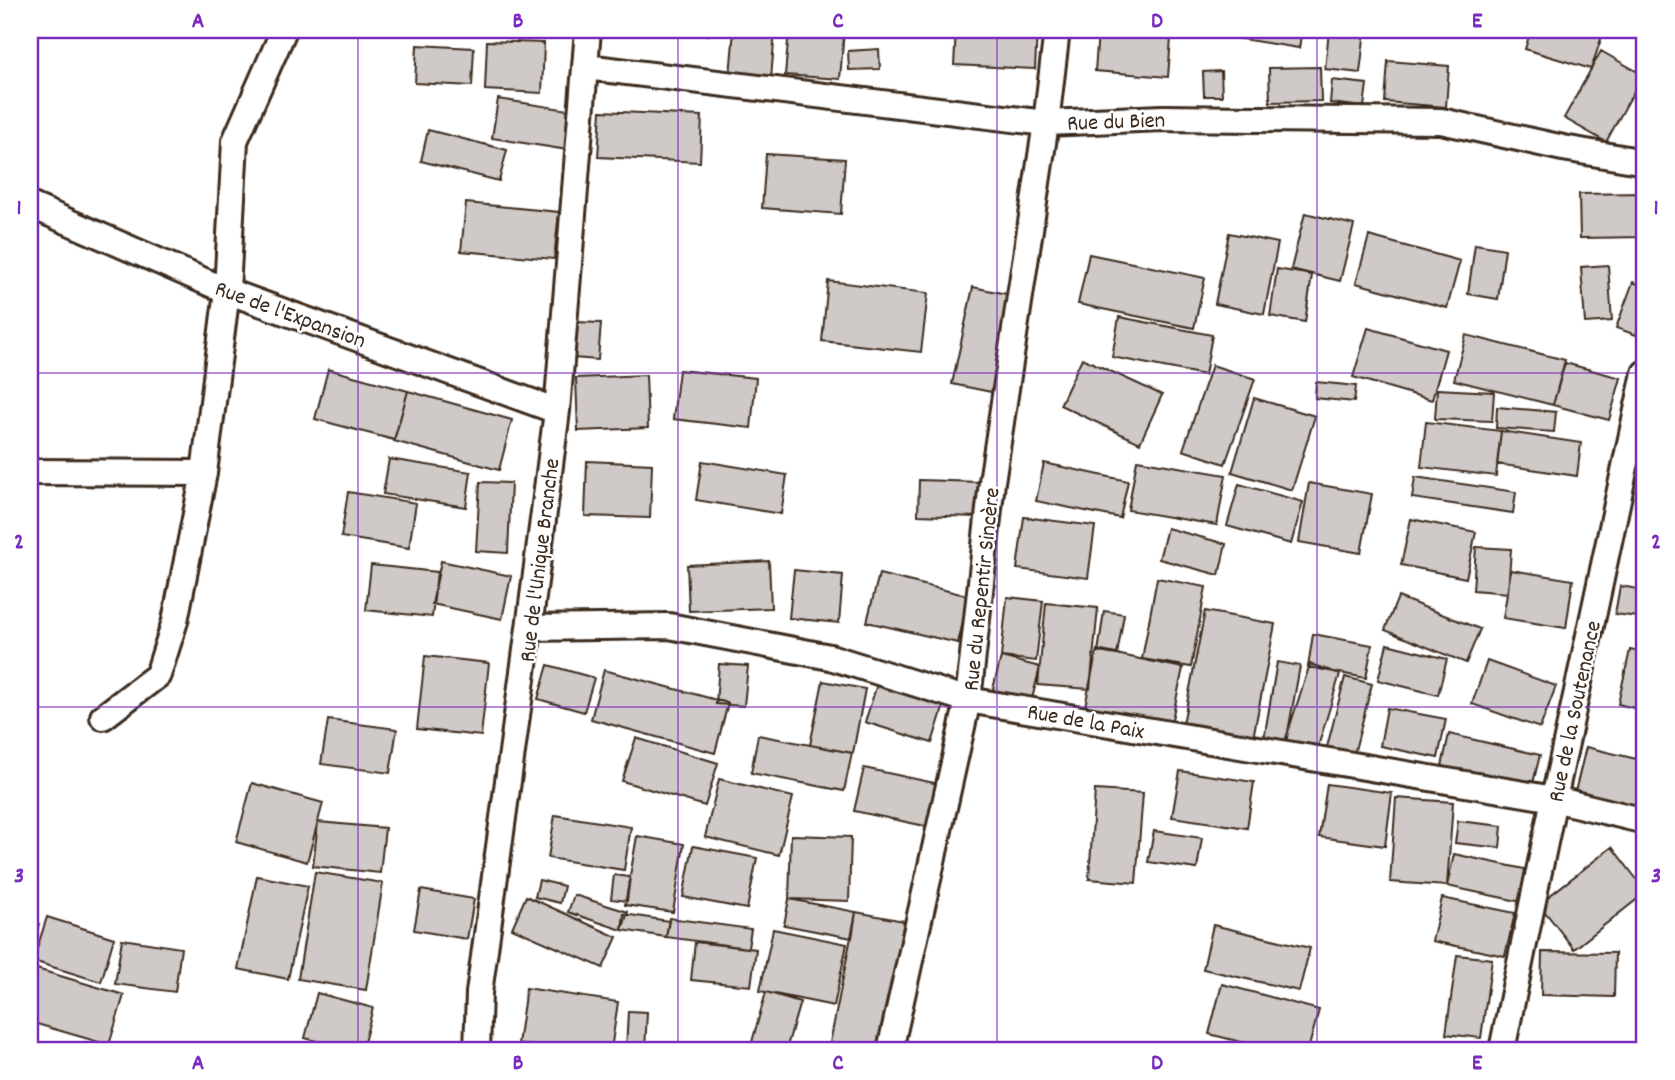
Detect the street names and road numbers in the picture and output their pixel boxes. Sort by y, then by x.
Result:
street label: Rue du Bien [1066,105,1166,142]
street label: Rue de l'Expansion [210,274,370,359]
street label: Rue de l'Unique Branche [513,457,570,664]
street label: Rue du Repentir Sincère [956,486,1011,693]
street label: Rue de la Soutenance [1541,618,1612,805]
street label: Rue de la Paix [1024,697,1147,750]

